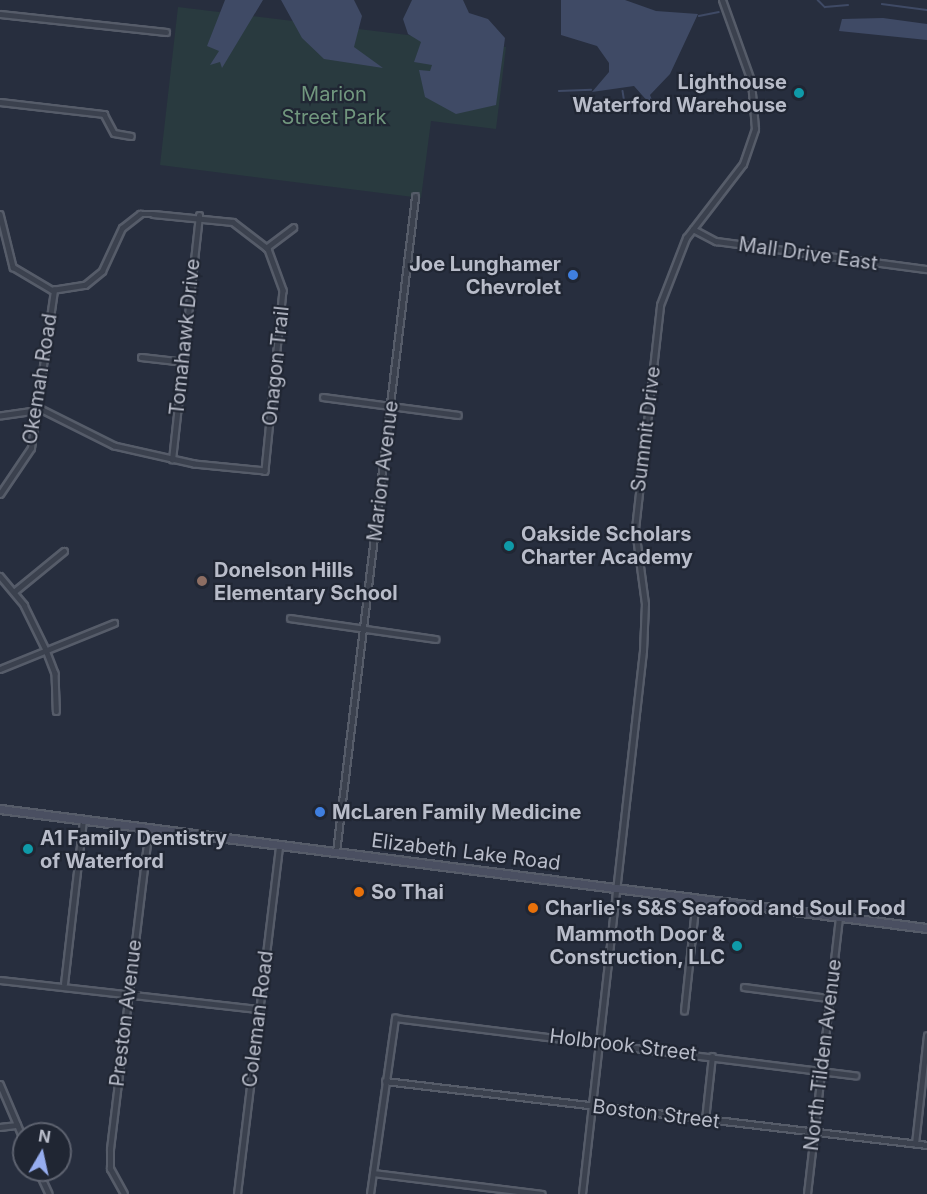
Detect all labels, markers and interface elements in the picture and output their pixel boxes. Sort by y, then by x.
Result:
place label: Lighthouse Waterford Warehouse [572,70,787,117]
park label: Marion Street Park [282,83,386,130]
marker: Lighthouse Waterford Warehouse [792,86,806,100]
street label: Mall Drive East [737,232,879,276]
place label: Joe Lunghamer Chevrolet [409,252,561,299]
street label: Tomahawk Drive [165,257,205,417]
marker: Joe Lunghamer Chevrolet [566,268,580,282]
street label: Onagon Trail [258,305,294,427]
street label: Okemah Road [18,312,62,446]
street label: Summit Drive [626,365,666,493]
street label: Marion Avenue [362,399,404,543]
place label: Oakside Scholars Charter Academy [521,522,693,569]
marker: Oakside Scholars Charter Academy [502,539,516,553]
place label: Donelson Hills Elementary School [214,558,398,605]
marker: Donelson Hills Elementary School [195,574,209,588]
place label: McLaren Family Medicine [332,800,581,824]
marker: McLaren Family Medicine [313,805,327,819]
place label: A1 Family Dentistry of Waterford [40,826,227,873]
street label: Elizabeth Lake Road [370,828,562,876]
marker: A1 Family Dentistry of Waterford [21,842,35,856]
place label: So Thai [371,880,444,904]
marker: So Thai [352,885,366,899]
place label: Charlie's S&S Seafood and Soul Food [545,896,905,920]
marker: Charlie's S&S Seafood and Soul Food [526,901,540,915]
place label: Mammoth Door & Construction, LLC [549,922,725,969]
street label: Preston Avenue [105,938,147,1088]
marker: Mammoth Door & Construction, LLC [730,939,744,953]
street label: Coleman Road [238,949,278,1089]
street label: North Tilden Avenue [799,958,847,1152]
street label: Holbrook Street [548,1024,698,1066]
street label: Boston Street [591,1094,721,1134]
north arrow [12,1122,72,1182]
text: N [37,1125,52,1147]

